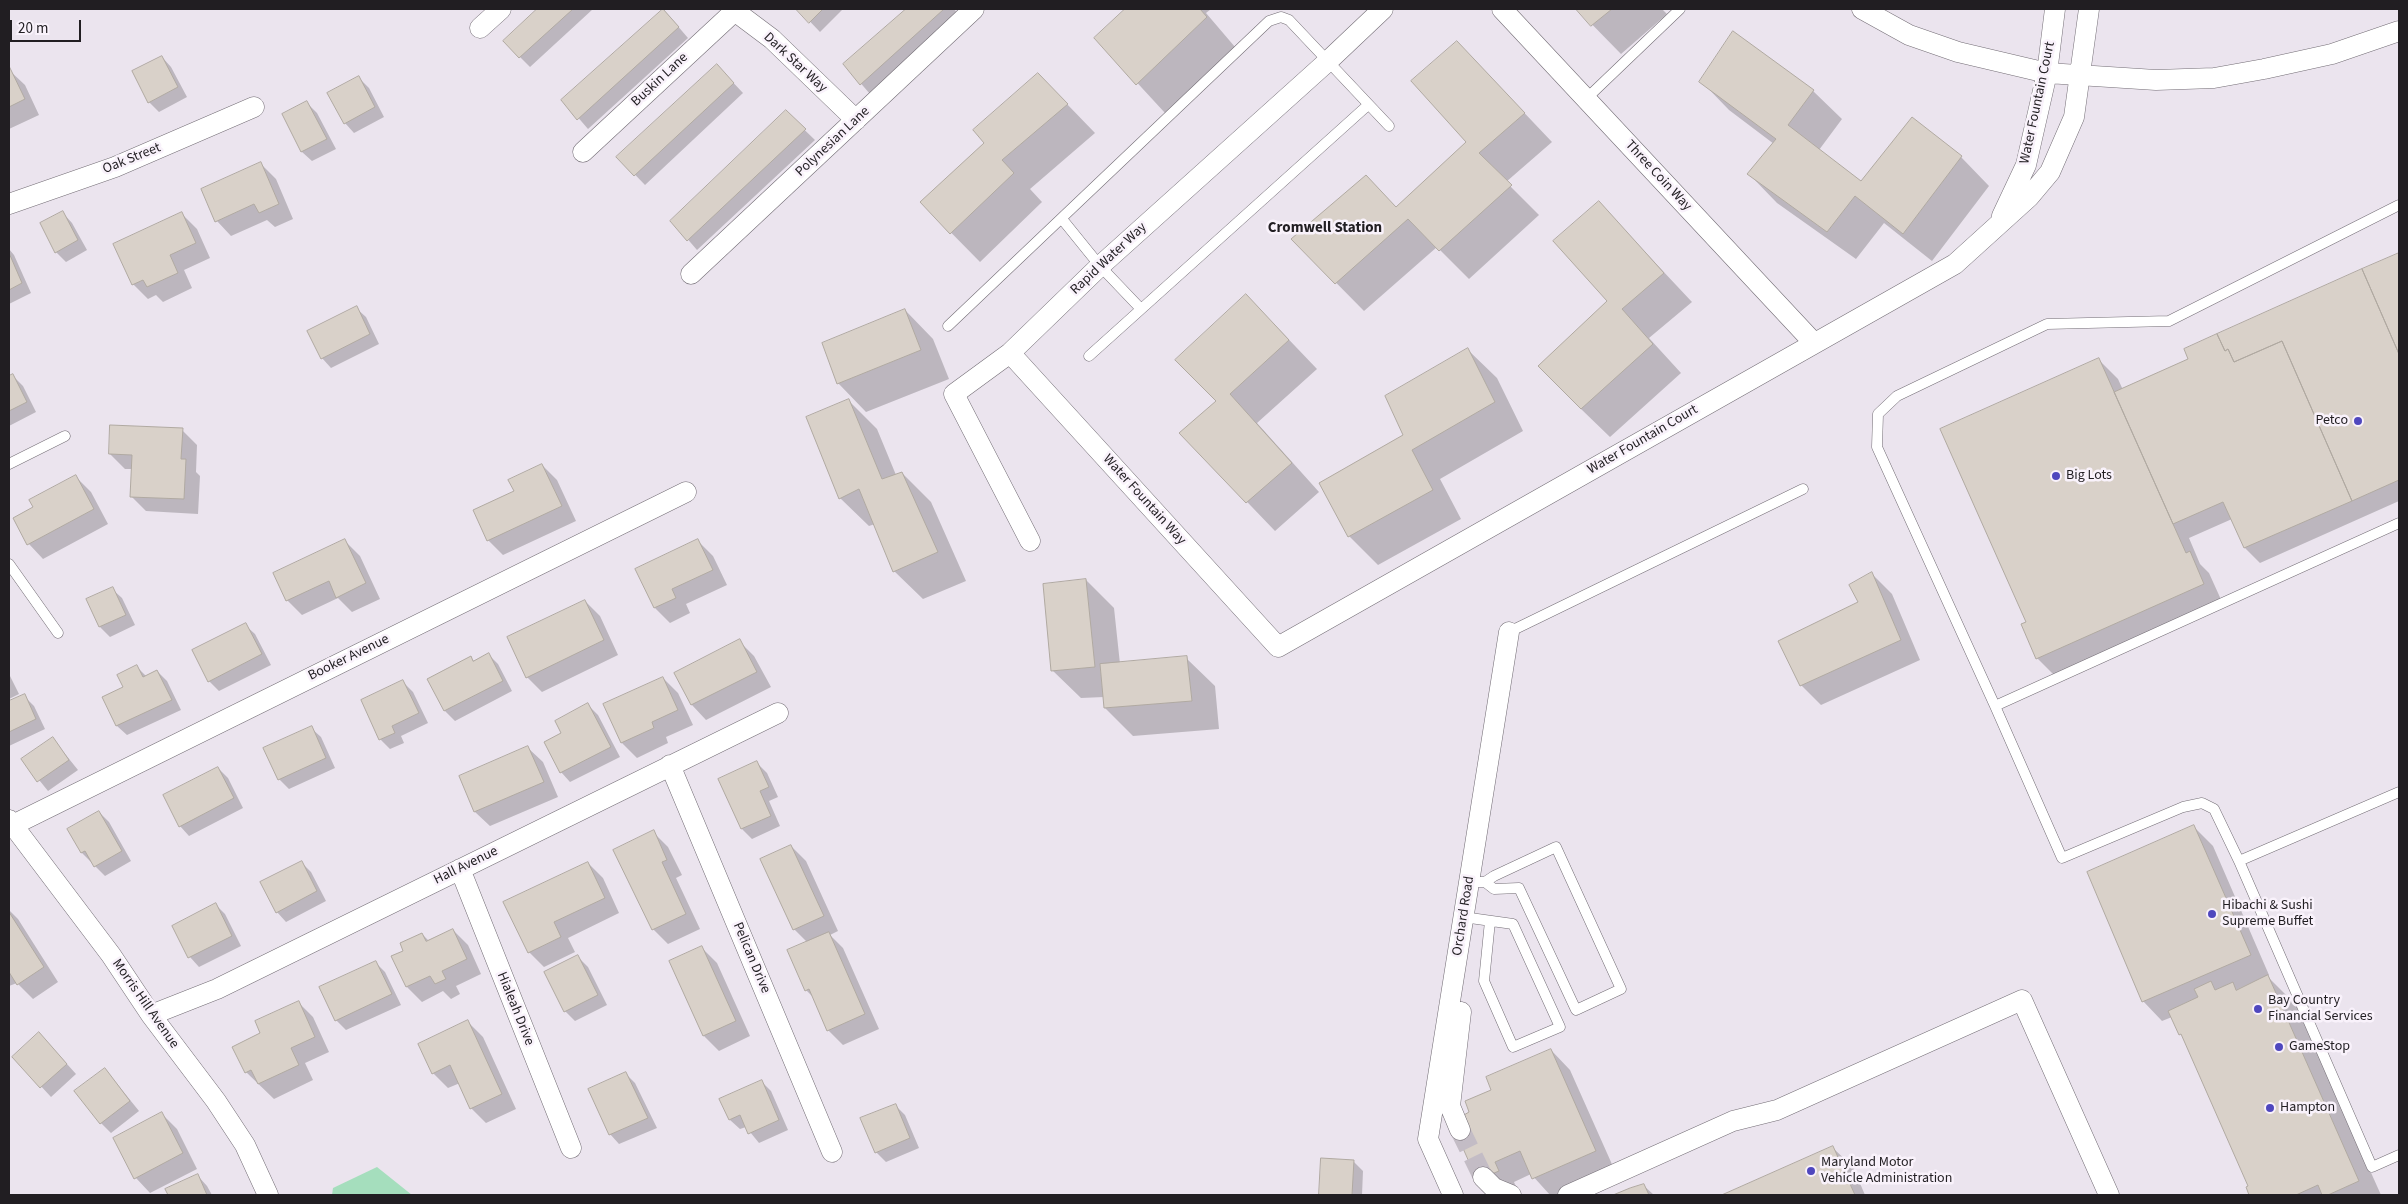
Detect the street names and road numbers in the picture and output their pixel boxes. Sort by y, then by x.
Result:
street label: Dark Star Way [760,29,830,97]
street label: Water Fountain Court [2017,40,2059,166]
street label: Buskin Lane [628,50,692,110]
street label: Polynesian Lane [792,103,874,181]
street label: Three Coin Way [1621,137,1695,215]
street label: Oak Street [101,140,163,178]
street label: Rapid Water Way [1067,219,1151,299]
street label: Water Fountain Court [1585,402,1701,478]
street label: Water Fountain Way [1099,451,1189,549]
street label: Booker Avenue [306,631,392,685]
street label: Hall Avenue [431,843,501,889]
street label: Orchard Road [1449,875,1479,957]
street label: Pelican Drive [728,920,774,996]
street label: Morris Hill Avenue [108,956,182,1052]
street label: Hialeah Drive [493,970,537,1048]

